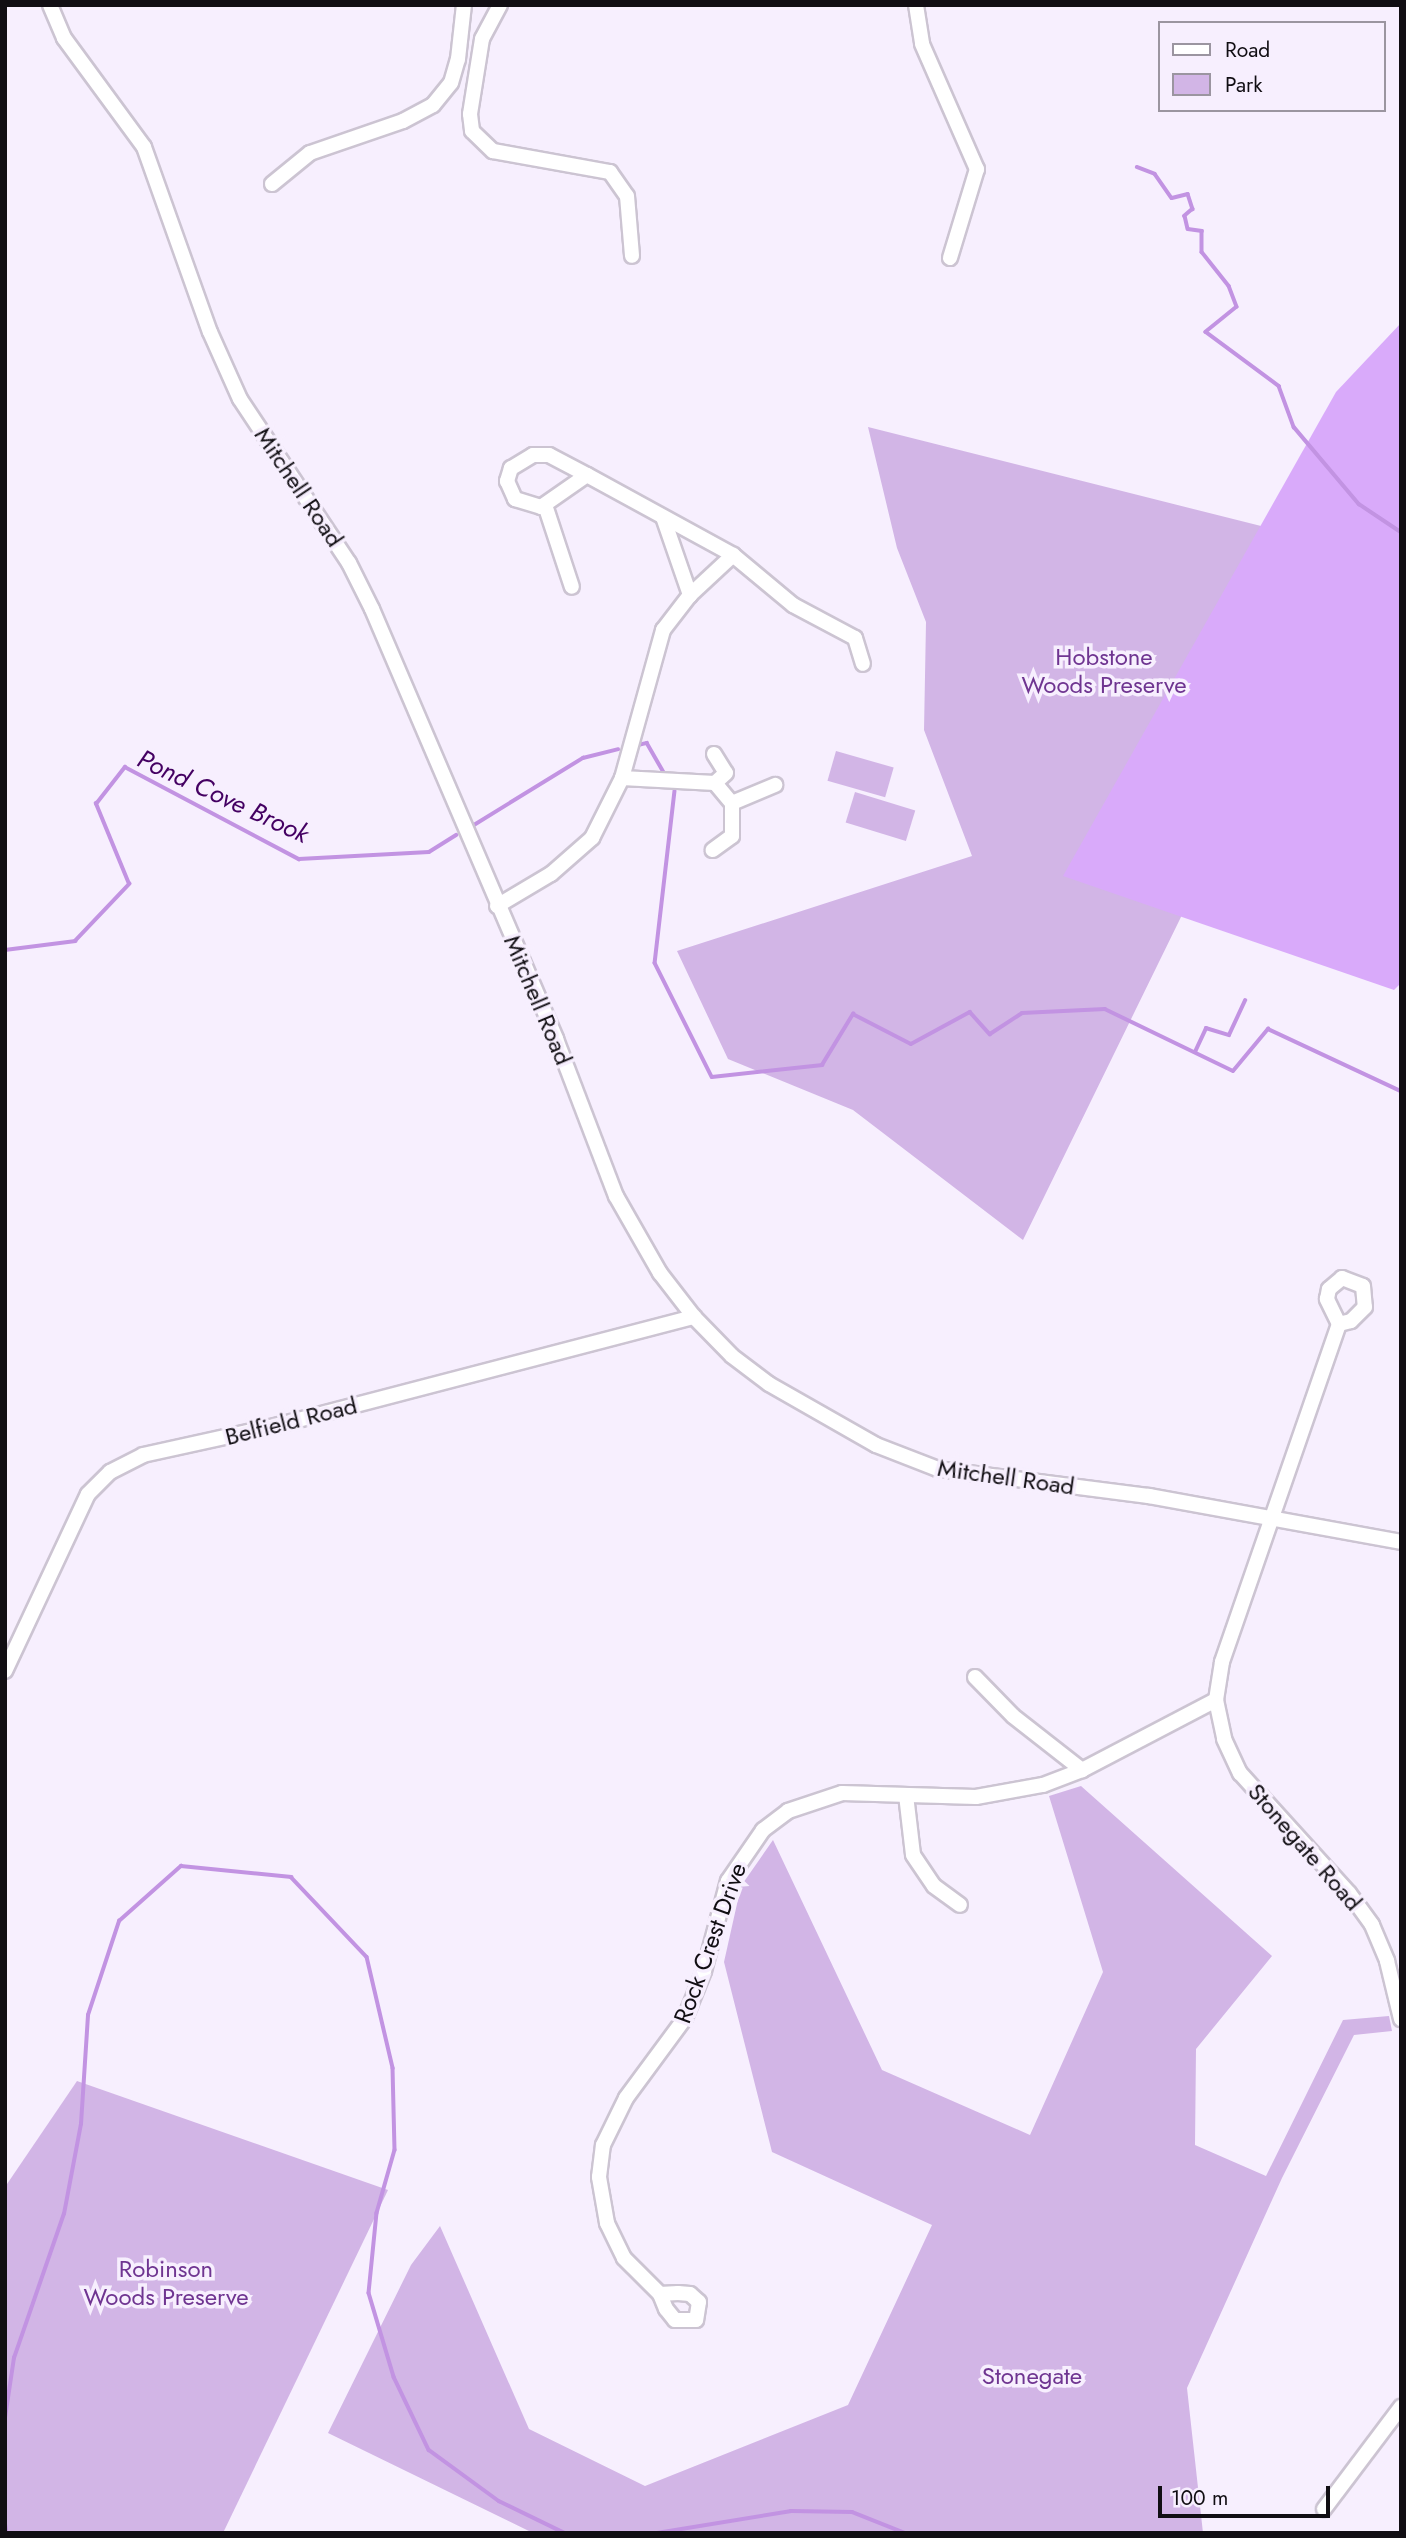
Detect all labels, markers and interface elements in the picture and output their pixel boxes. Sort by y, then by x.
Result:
legend [1158,21,1385,112]
text: Road [1225,35,1270,65]
text: Park [1225,70,1262,100]
street label: Mitchell Road [249,422,349,552]
park label: Hobstone Woods Preserve [1021,643,1187,699]
water label: Pond Cove Brook [132,744,314,850]
street label: Mitchell Road [498,931,578,1069]
street label: Belfield Road [222,1391,360,1451]
street label: Mitchell Road [936,1453,1076,1501]
street label: Stonegate Road [1242,1777,1368,1917]
street label: Rock Crest Drive [668,1859,752,2027]
park label: Robinson Woods Preserve [83,2255,249,2311]
park label: Stonegate [982,2362,1082,2390]
scale bar [1161,2472,1332,2516]
text: 100 m [1171,2483,1228,2513]

